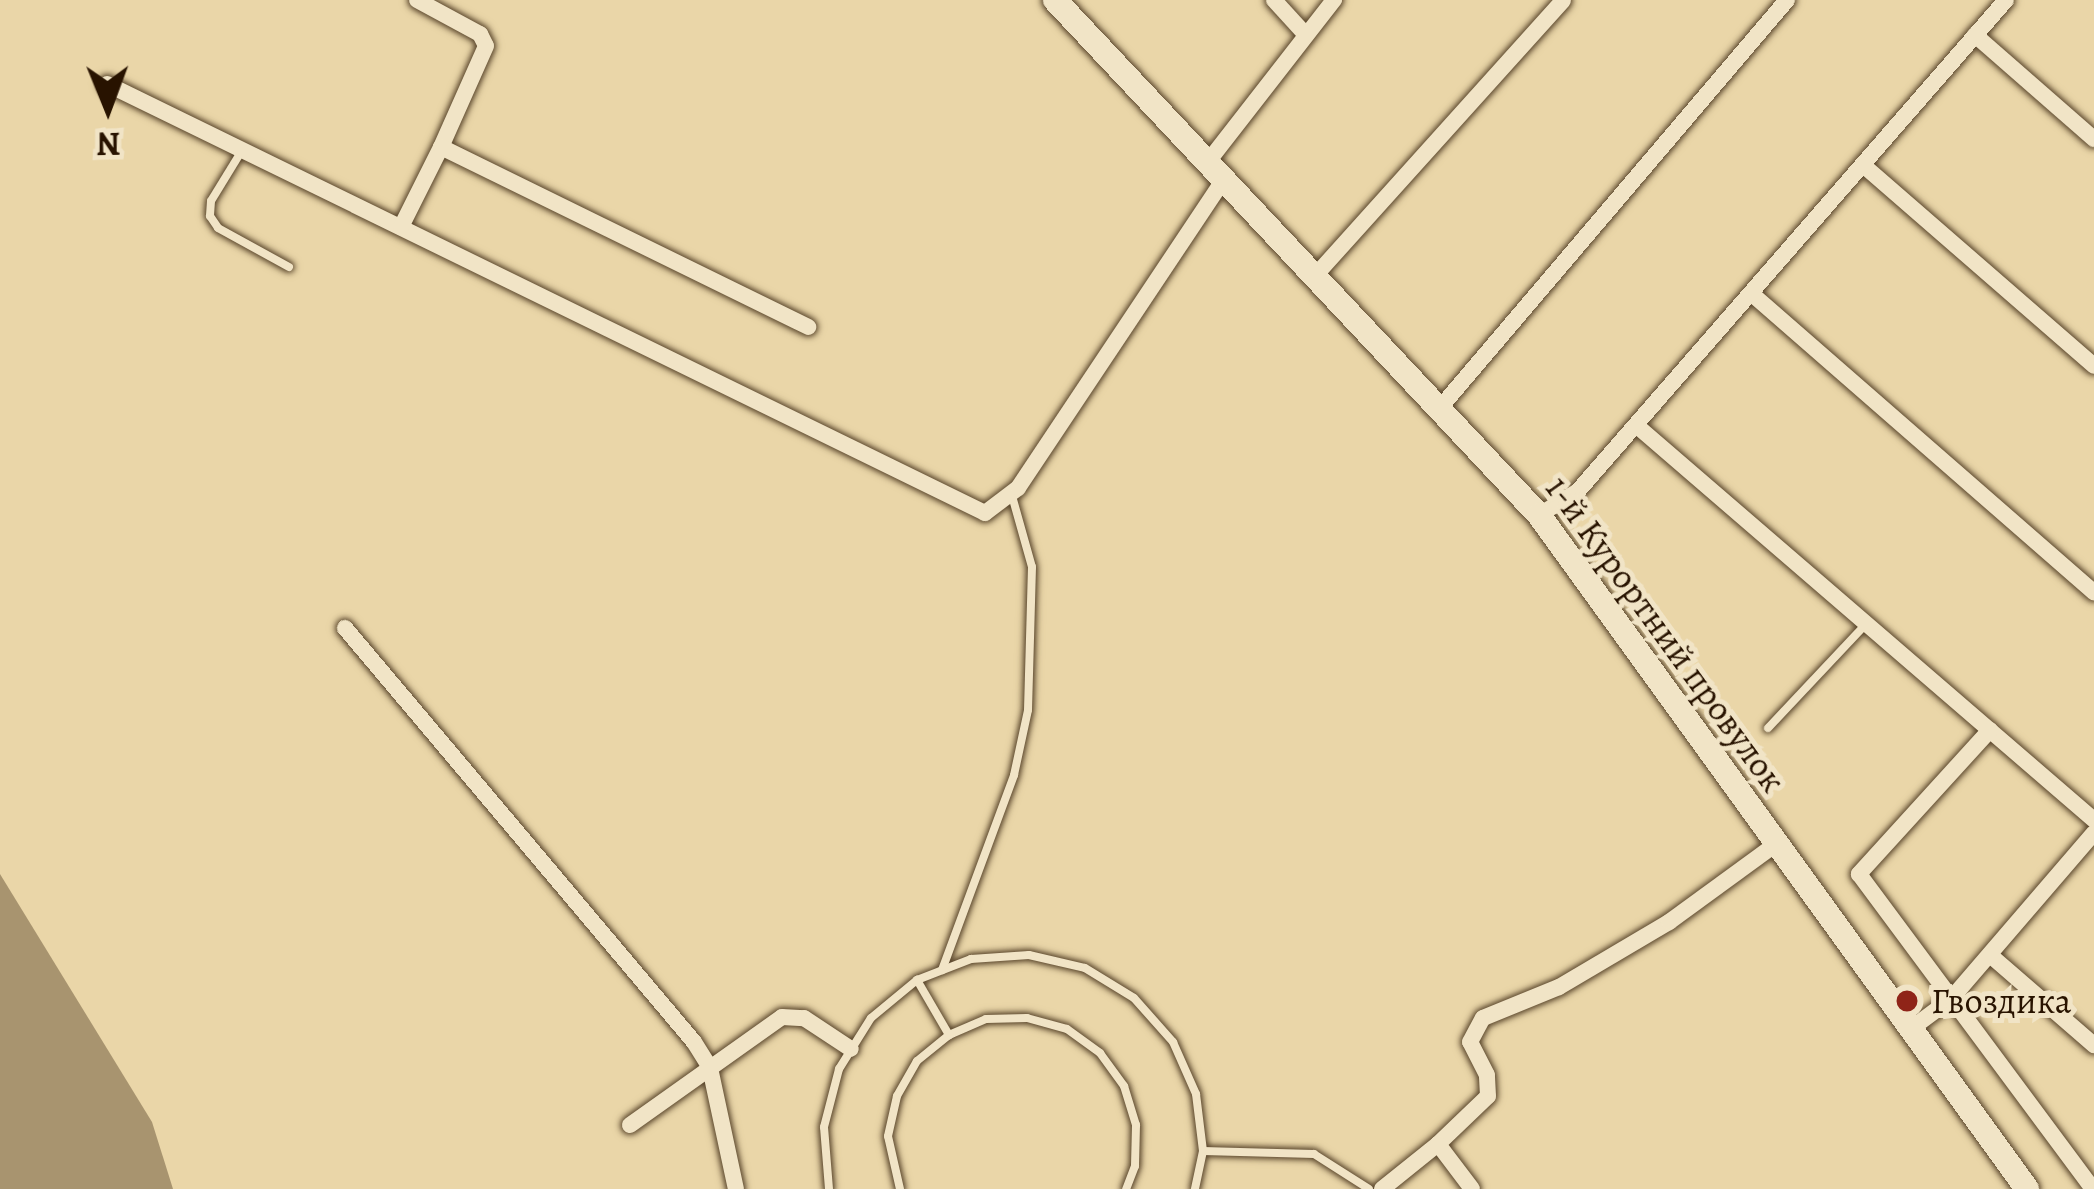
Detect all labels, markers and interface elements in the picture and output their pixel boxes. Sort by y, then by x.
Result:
north arrow [48,48,168,168]
text: N [96,122,121,167]
street label: 1-й Курортний провулок [1537,467,1795,801]
place label: Гвоздика [1931,979,2071,1023]
marker: Гвоздика [1894,988,1920,1014]

